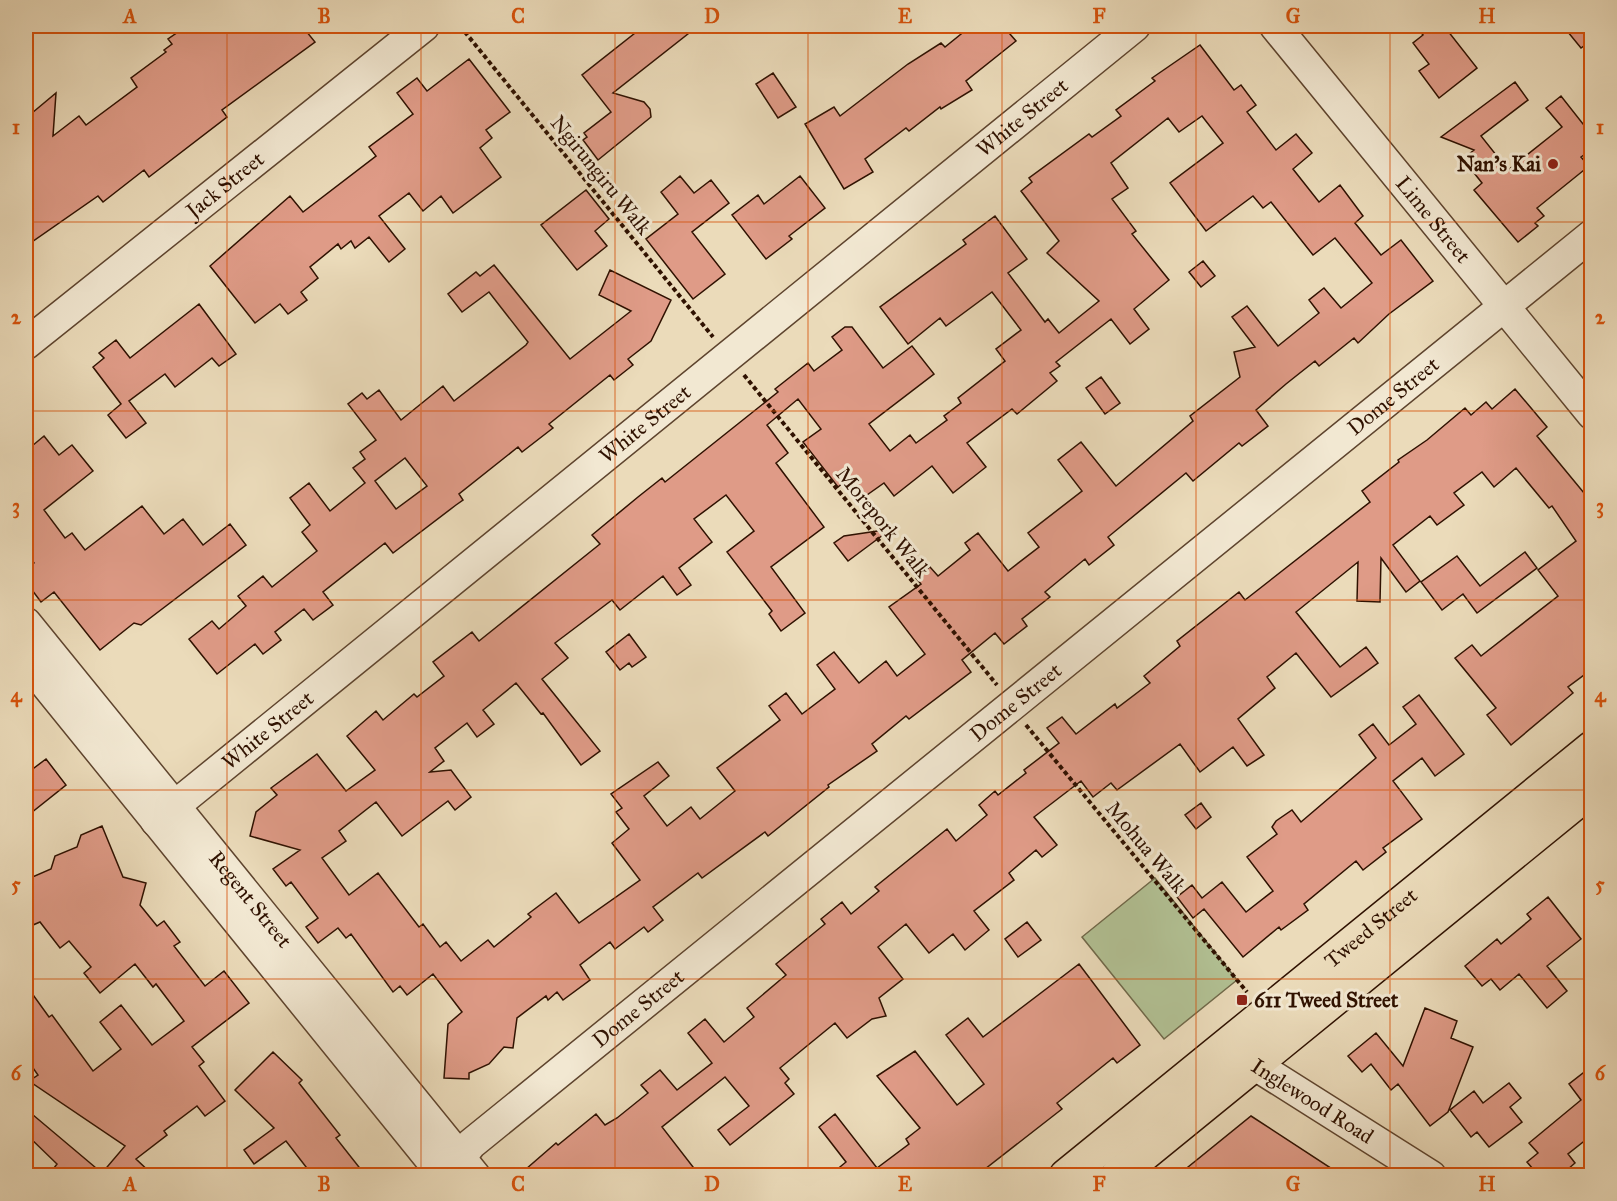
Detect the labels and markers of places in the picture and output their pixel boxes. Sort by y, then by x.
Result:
place label: Nan's Kai [1457,151,1541,177]
marker: Nan's Kai [1546,157,1560,171]
place label: 611 Tweed Street [1254,987,1399,1013]
marker: 611 Tweed Street [1235,993,1249,1007]

